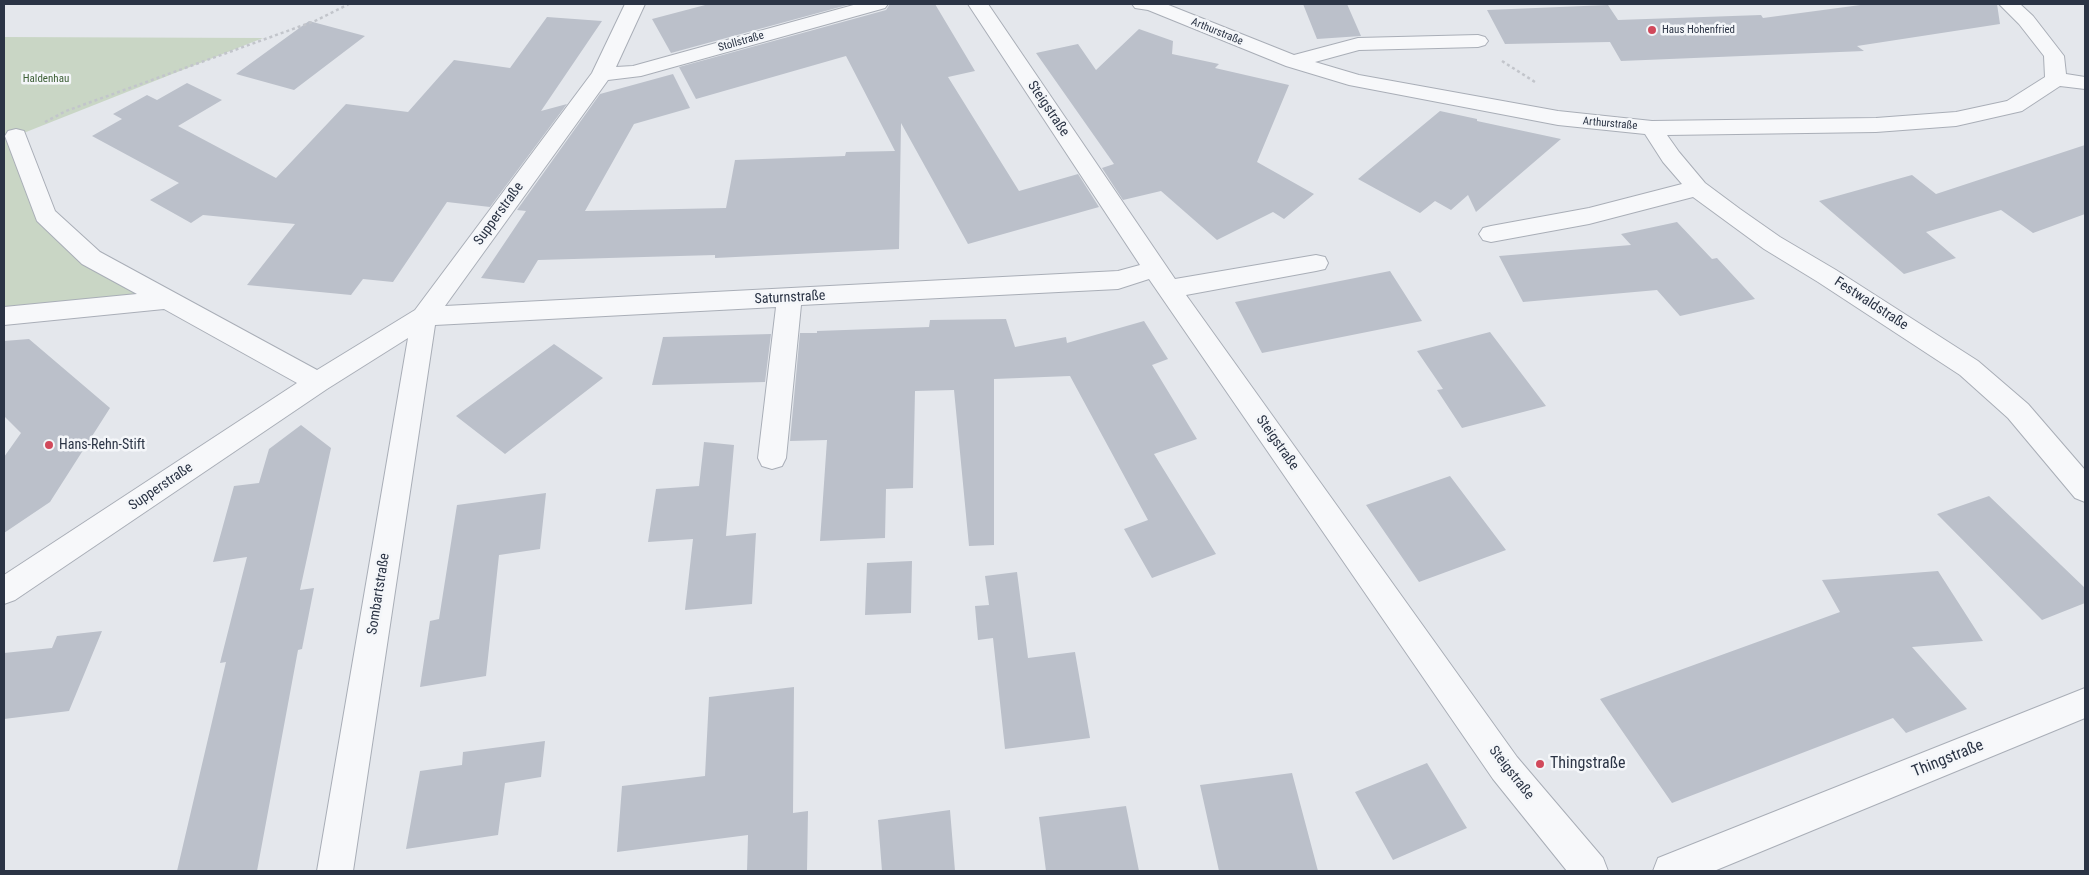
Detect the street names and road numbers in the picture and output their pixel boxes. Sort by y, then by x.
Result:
street label: Arthurstraße [1189,16,1245,48]
street label: Stollstraße [717,29,765,55]
street label: Steigstraße [1023,78,1073,140]
street label: Arthurstraße [1582,115,1638,133]
street label: Supperstraße [471,179,527,249]
street label: Festwaldstraße [1831,274,1911,334]
street label: Saturnstraße [754,288,826,308]
street label: Steigstraße [1252,412,1302,474]
street label: Supperstraße [126,459,196,515]
street label: Sombartstraße [364,552,394,636]
street label: Thingstraße [1909,736,1987,782]
street label: Steigstraße [1485,743,1537,803]

